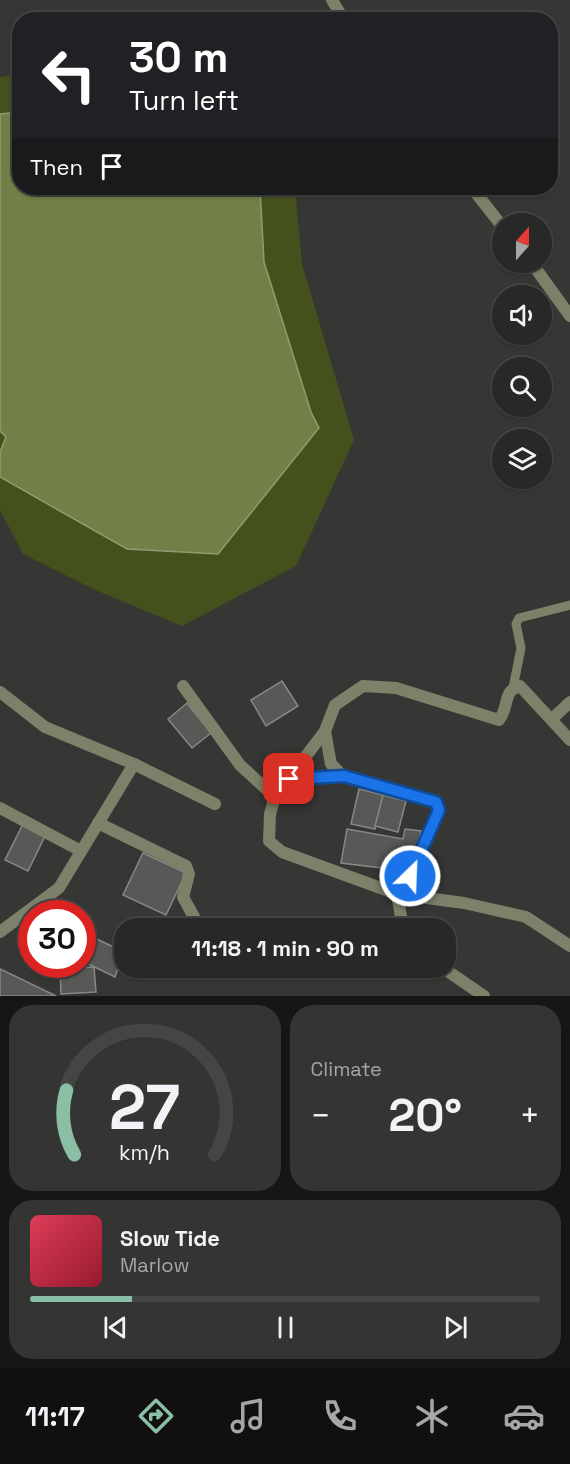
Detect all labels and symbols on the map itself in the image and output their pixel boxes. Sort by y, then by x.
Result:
north arrow [492,213,552,273]
pin [263,753,314,804]
position arrow [378,844,442,908]
speed limit sign: 30 [18,900,96,978]

